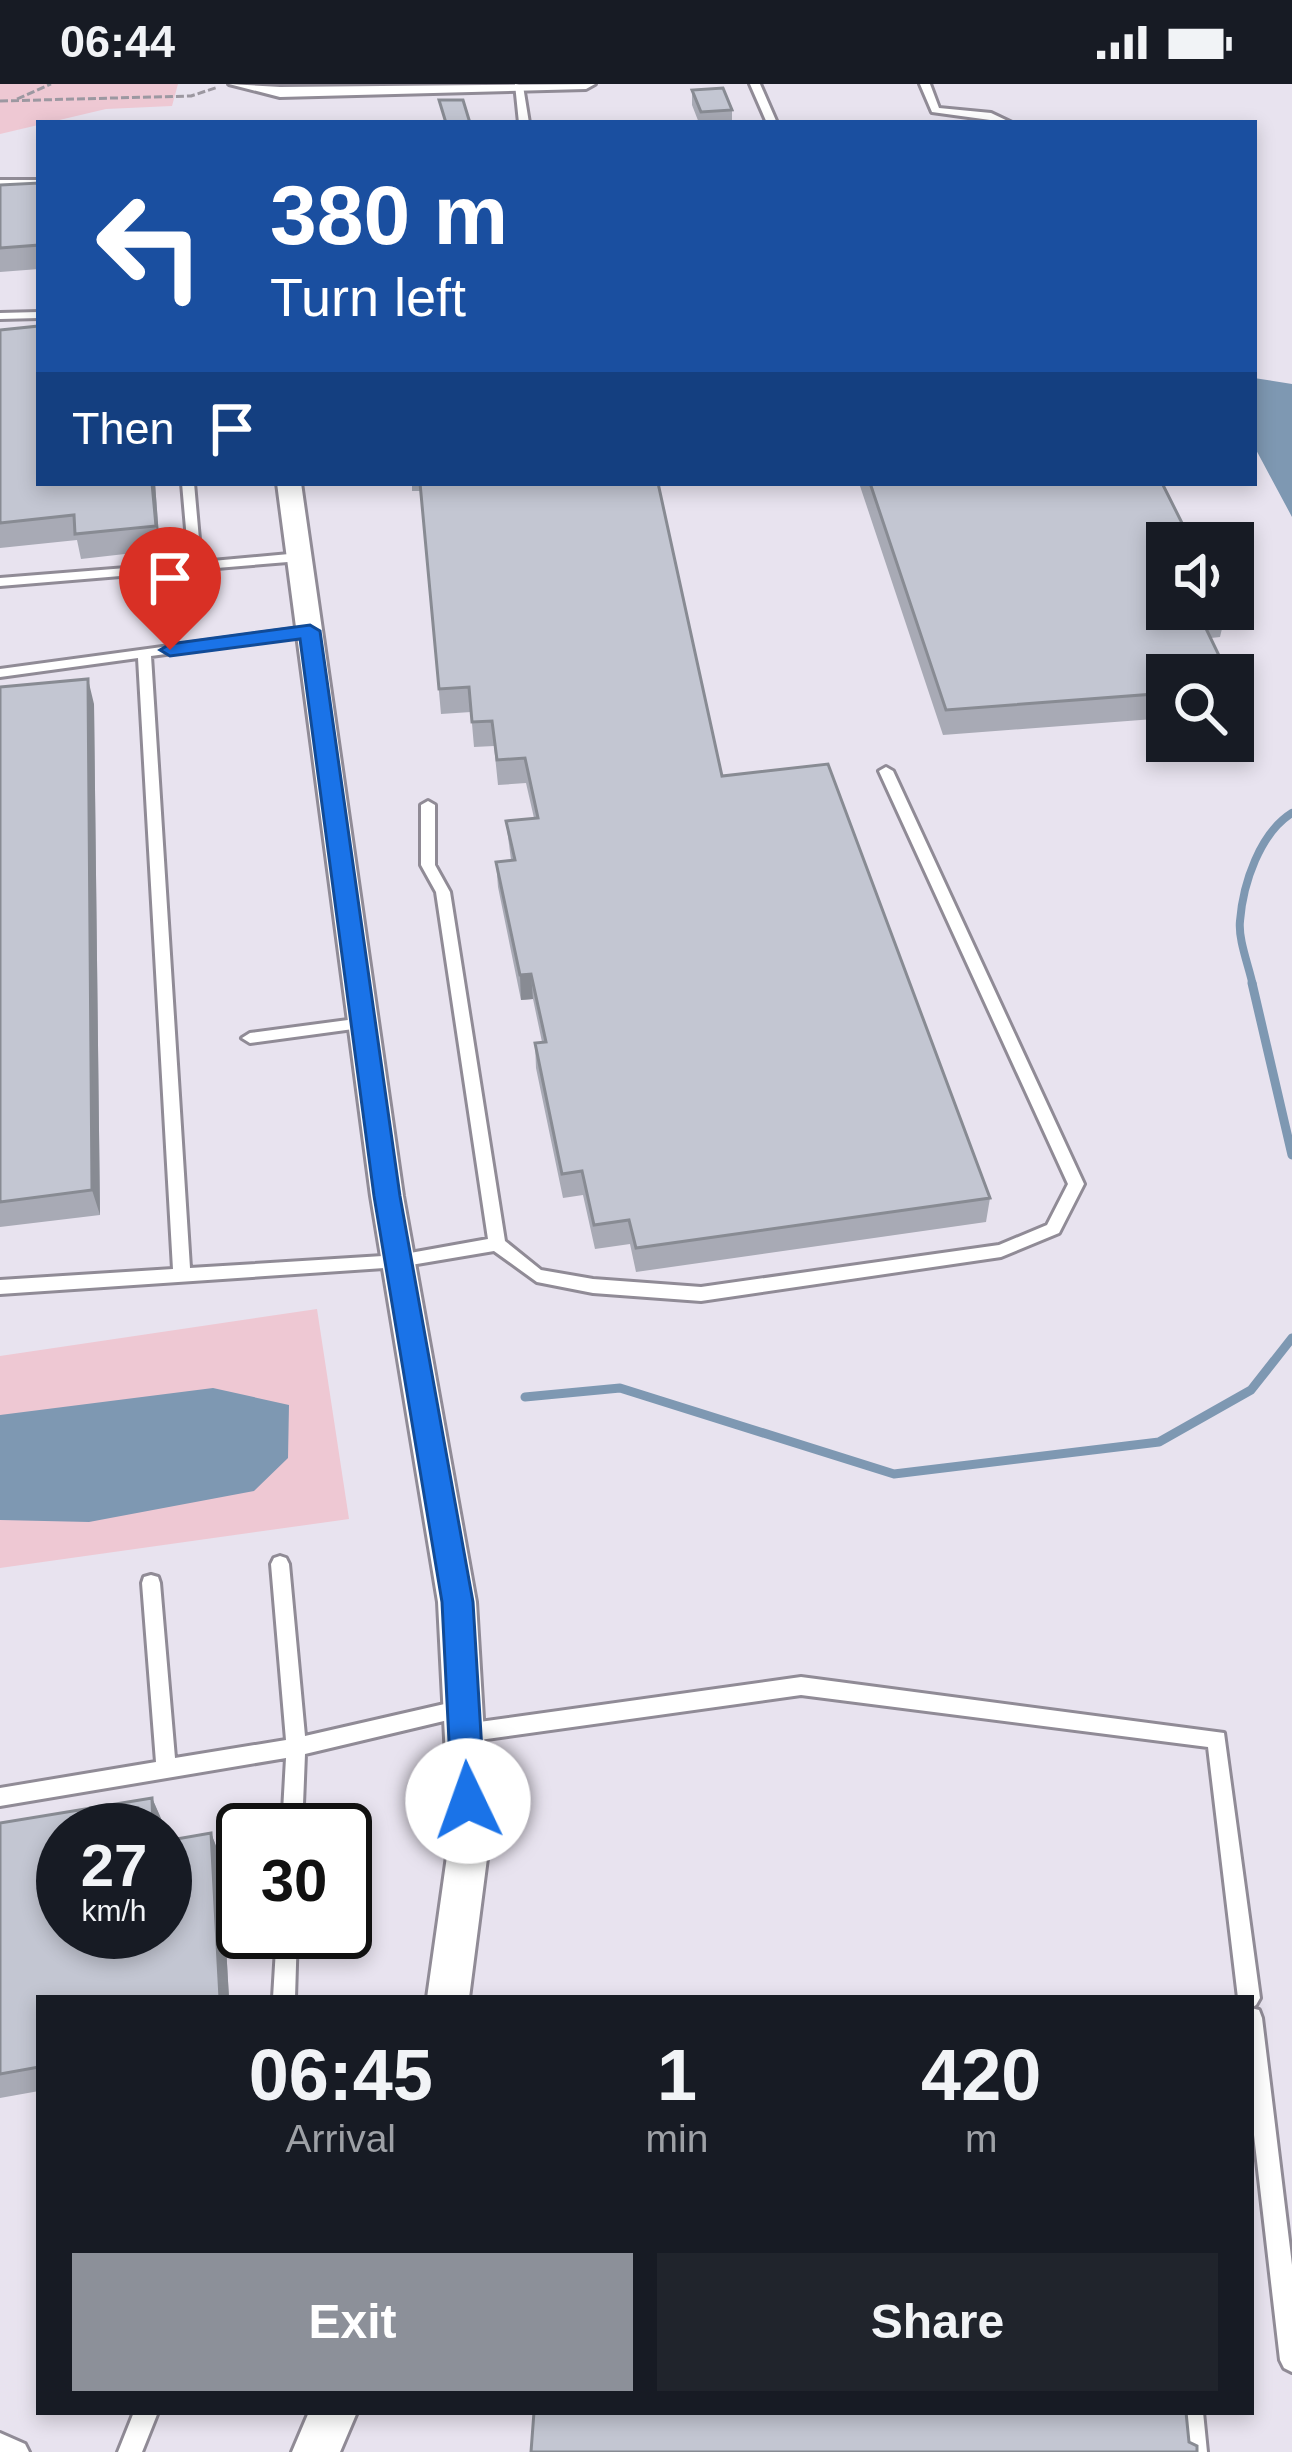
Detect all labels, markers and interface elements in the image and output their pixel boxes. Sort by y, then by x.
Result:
text: 06:44 [60,16,175,67]
icon: left [72,168,228,324]
text: 380 m [270,168,508,262]
text: Turn left [270,267,466,327]
icon: arrive [199,396,265,462]
text: Then [72,403,175,454]
map controls [1146,522,1254,762]
button: sound [1146,522,1254,630]
pin [119,527,221,650]
icon: arrive [137,545,203,611]
button: search [1146,654,1254,762]
position arrow [405,1738,531,1864]
speed limit sign: 30 [216,1803,372,1959]
text: 27 [81,1832,147,1899]
text: km/h [81,1894,147,1927]
text: 06:45 [249,2035,433,2115]
text: 1 [657,2035,697,2115]
text: 420 [921,2035,1041,2115]
text: Arrival [286,2117,396,2160]
text: min [646,2117,708,2160]
text: m [965,2117,997,2160]
button: Exit [72,2253,633,2391]
button: Share [657,2253,1218,2391]

